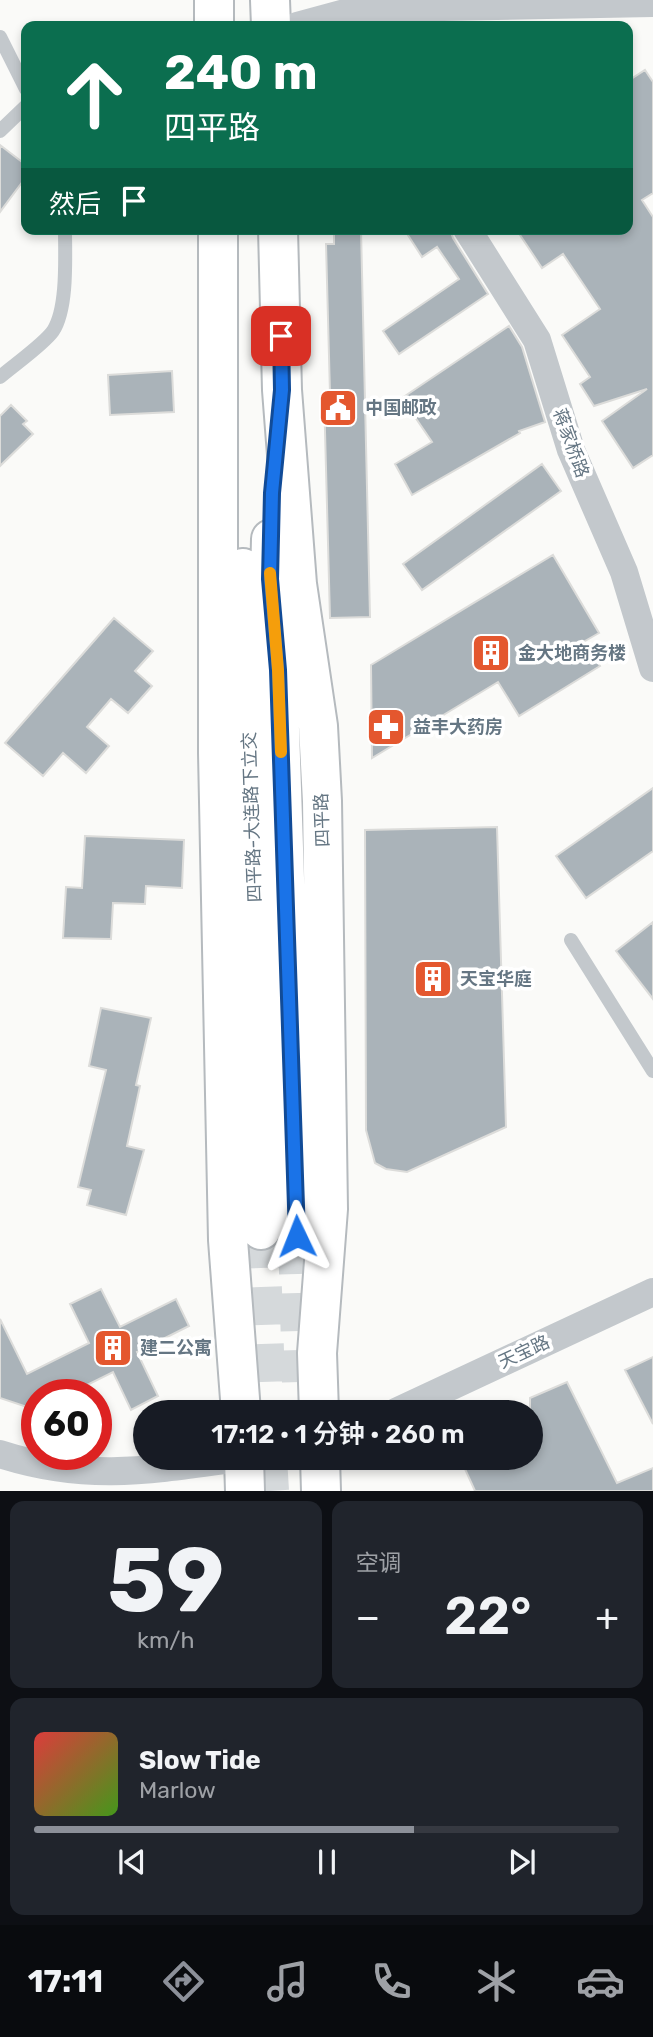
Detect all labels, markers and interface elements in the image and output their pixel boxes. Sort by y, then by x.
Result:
text: 240 m [164,43,318,101]
icon: ahead [49,49,140,140]
text: 四平路 [164,109,260,147]
icon: arrive [115,182,153,220]
text: 然后 [49,189,101,220]
pin [251,306,311,366]
icon: arrive [262,317,300,355]
public building icon: 中国邮政 [317,387,359,429]
place label: 中国邮政 [365,397,437,419]
street label: 蒋家桥路 [548,405,594,481]
building icon: 金大地商务楼 [470,632,512,674]
place label: 金大地商务楼 [518,642,626,664]
pharmacy icon: 益丰大药房 [365,706,407,748]
place label: 益丰大药房 [413,716,503,738]
street label: 四平路-大连路下立交 [238,731,266,903]
street label: 四平路 [310,793,334,847]
building icon: 天宝华庭 [412,958,454,1000]
place label: 天宝华庭 [460,968,532,990]
position arrow [260,1199,334,1273]
building icon: 建二公寓 [92,1327,134,1369]
street label: 天宝路 [495,1331,553,1373]
place label: 建二公寓 [140,1337,212,1359]
speed limit sign: 60 [21,1379,112,1470]
text: 17:12 · 1 分钟 · 260 m [211,1419,465,1450]
text: 59 [107,1526,224,1634]
text: 空调 [356,1549,402,1577]
text: 22° [444,1585,531,1647]
text: − [356,1594,380,1640]
text: + [595,1594,619,1640]
text: km/h [137,1626,194,1654]
text: Slow Tide [139,1745,261,1776]
text: Marlow [139,1776,216,1804]
icon: previous [113,1843,151,1881]
icon: pause [308,1843,346,1881]
icon: next [503,1843,541,1881]
icon: directions [159,1957,208,2006]
icon: music [263,1957,312,2006]
icon: phone [367,1957,416,2006]
icon: climate [472,1957,521,2006]
icon: car [576,1957,625,2006]
text: 17:11 [28,1962,103,2000]

